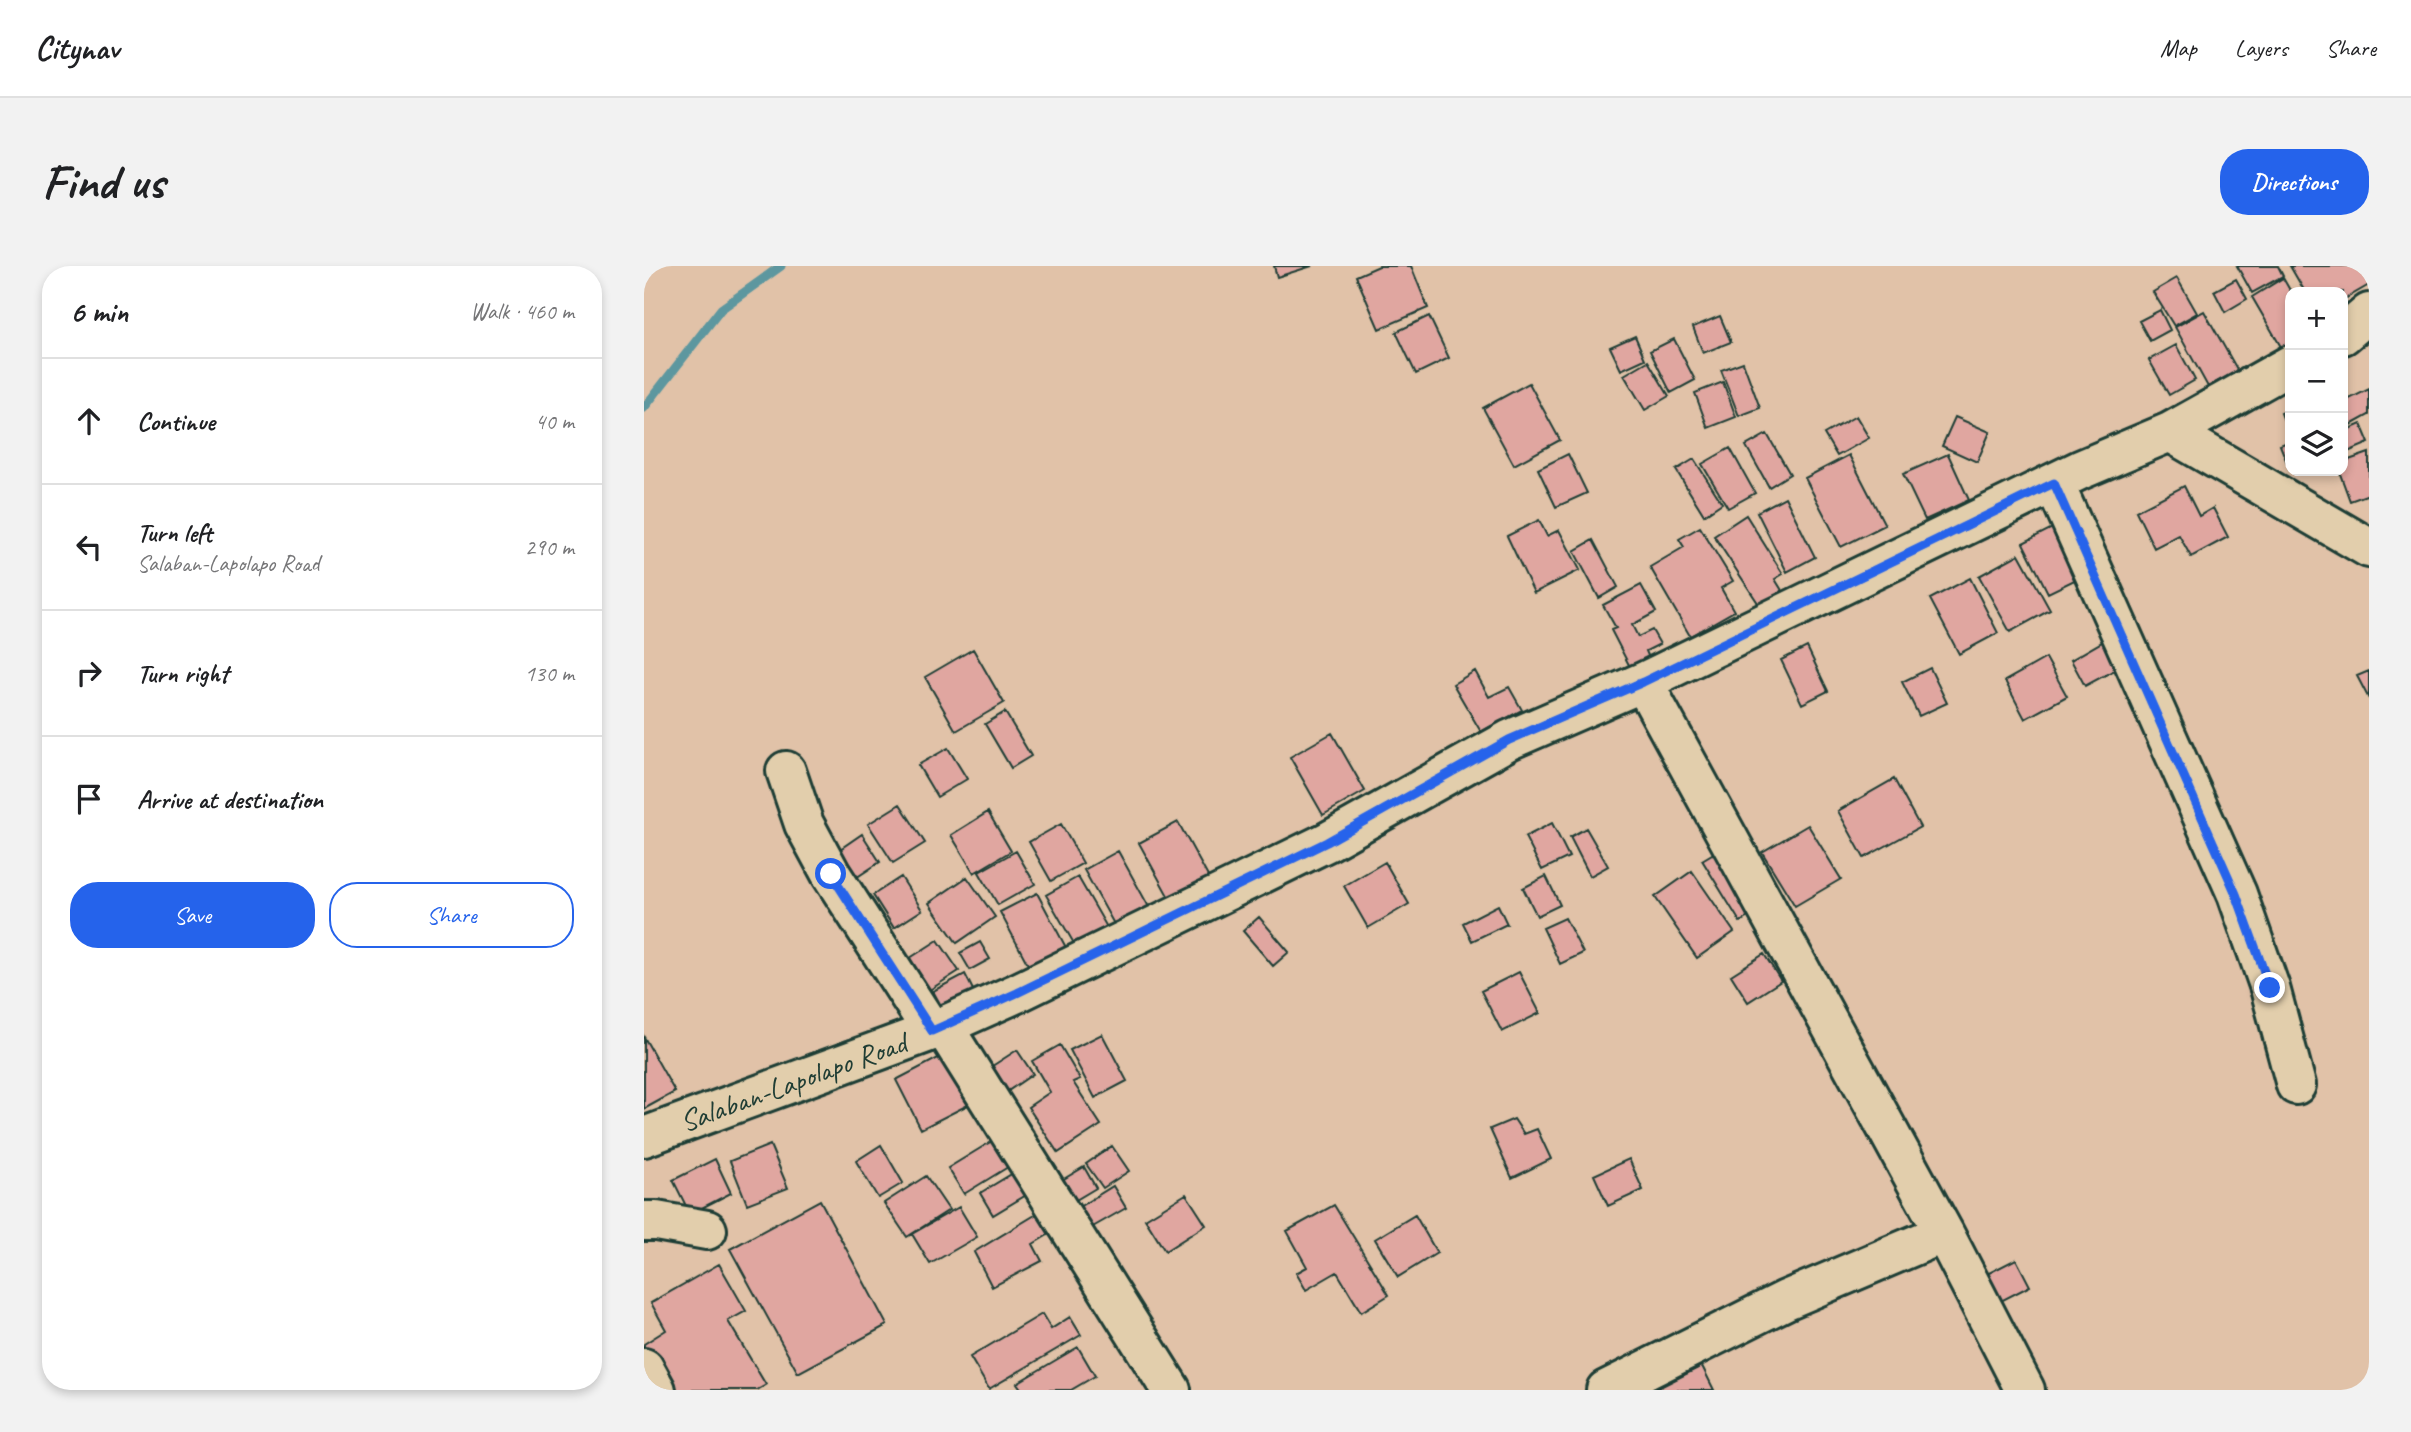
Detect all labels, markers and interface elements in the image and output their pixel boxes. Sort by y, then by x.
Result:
text: Citynav [35,27,119,69]
text: Map [2160,33,2197,63]
text: Layers [2235,33,2288,63]
text: Share [2326,33,2376,63]
button: Directions [2220,149,2369,215]
text: Find us [42,151,164,213]
map controls [2285,287,2348,476]
button: + [2285,287,2348,350]
text: 6 min [70,293,128,331]
text: Walk · 460 m [470,297,574,326]
button: − [2285,350,2348,413]
icon: ahead [70,402,108,440]
text: Continue [137,405,215,438]
text: 40 m [535,407,574,436]
button: layers [2285,413,2348,476]
text: Turn left [137,516,212,549]
icon: left [70,528,108,566]
text: 290 m [525,533,574,562]
text: Salaban-Lapolapo Road [137,549,319,578]
icon: right [70,654,108,692]
text: Turn right [137,657,228,690]
text: 130 m [525,659,574,688]
icon: arrive [70,780,108,818]
text: Arrive at destination [137,783,323,816]
route start [815,858,846,889]
button: Save [70,882,315,948]
button: Share [329,882,574,948]
route end [2254,972,2285,1003]
street label: Salaban-Lapolapo Road [675,1022,915,1141]

